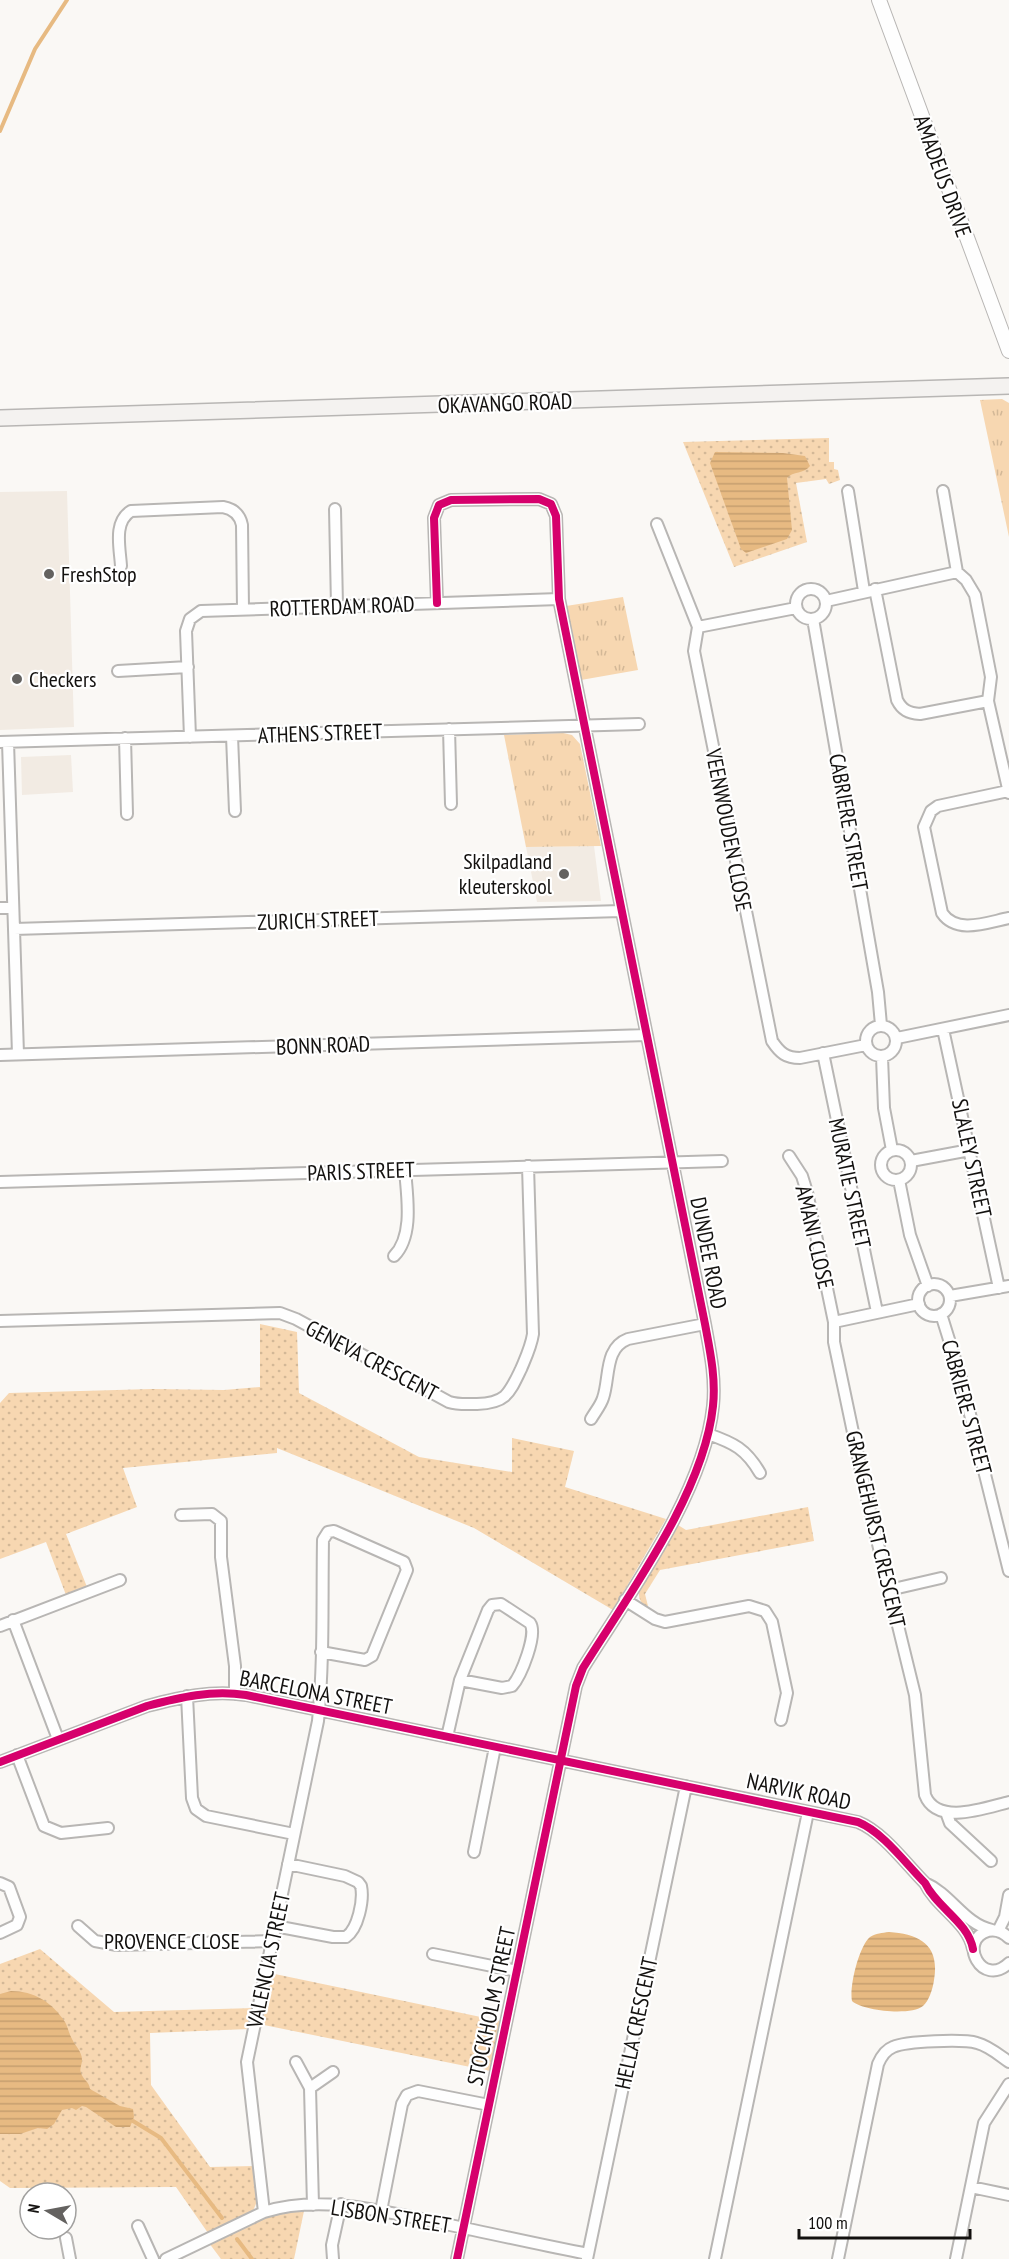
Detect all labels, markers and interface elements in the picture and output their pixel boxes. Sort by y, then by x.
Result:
street label: AMADEUS DRIVE [908,111,978,241]
street label: OKAVANGO ROAD [437,387,573,419]
place label: FreshStop [61,560,137,588]
marker: FreshStop [42,567,56,581]
street label: ROTTERDAM ROAD [269,589,415,623]
place label: Checkers [29,665,96,693]
marker: Checkers [10,672,24,686]
street label: ATHENS STREET [257,717,383,749]
street label: VEENWOUDEN CLOSE [699,745,759,914]
street label: CABRIERE STREET [823,751,875,893]
place label: Skilpadland kleuterskool [459,847,553,900]
marker: Skilpadland kleuterskool [557,867,571,881]
street label: ZURICH STREET [257,904,380,936]
street label: BONN ROAD [275,1029,371,1061]
street label: SLALEY STREET [946,1096,998,1220]
street label: MURATIE STREET [823,1115,877,1251]
street label: PARIS STREET [307,1155,415,1187]
street label: AMANI CLOSE [790,1183,840,1291]
street label: DUNDEE ROAD [684,1195,734,1311]
street label: GENEVA CRESCENT [301,1313,443,1407]
street label: CABRIERE STREET [936,1336,999,1478]
street label: GRANGEHURST CRESCENT [840,1428,912,1630]
street label: BARCELONA STREET [237,1663,395,1721]
street label: NARVIK ROAD [744,1766,854,1816]
street label: VALENCIA STREET [240,1889,296,2031]
street label: STOCKHOLM STREET [461,1924,522,2088]
street label: PROVENCE CLOSE [104,1927,240,1955]
street label: HELLA CRESCENT [608,1954,664,2092]
north arrow [18,2181,78,2241]
street label: LISBON STREET [329,2193,453,2239]
text: N [23,2202,44,2214]
scale bar [799,2202,970,2240]
text: 100 m [808,2211,848,2234]

